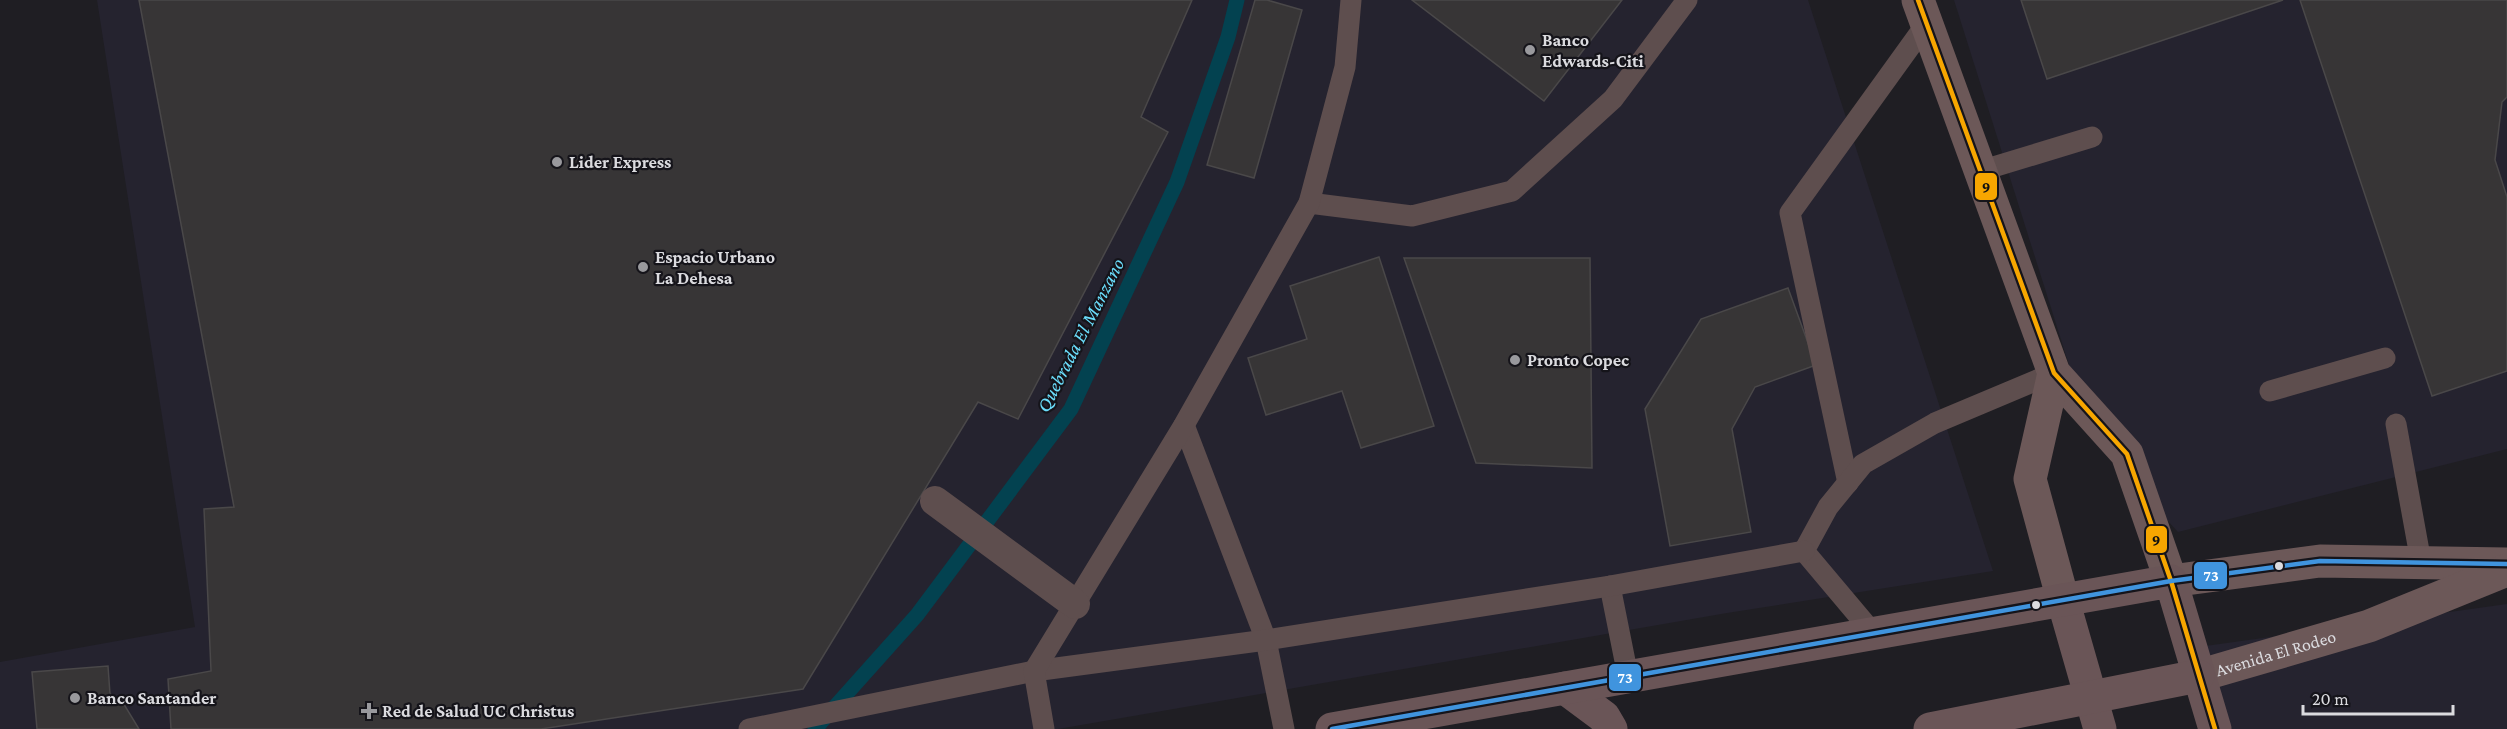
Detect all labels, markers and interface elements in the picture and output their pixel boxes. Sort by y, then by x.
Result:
place label: Banco Edwards-Citi [1542,30,1644,71]
marker: Banco Edwards-Citi [1523,43,1537,57]
place label: Lider Express [569,152,671,172]
marker: Lider Express [550,155,564,169]
line badge: 9 [1974,172,1998,201]
text: 9 [1982,178,1990,195]
place label: Espacio Urbano La Dehesa [655,247,775,288]
water label: Quebrada El Manzano [1032,254,1128,416]
marker: Espacio Urbano La Dehesa [636,260,650,274]
place label: Pronto Copec [1527,350,1629,370]
marker: Pronto Copec [1508,353,1522,367]
line badge: 9 [2145,525,2168,554]
text: 9 [2152,531,2160,548]
unlabelled marker [2273,560,2285,572]
line badge: 73 [2193,561,2228,590]
text: 73 [2203,567,2219,584]
unlabelled marker [2030,599,2042,611]
street label: Avenida El Rodeo [2213,626,2338,680]
line badge: 73 [1608,663,1642,692]
text: 73 [1617,669,1633,686]
scale bar [2303,678,2453,716]
place label: Banco Santander [87,688,217,708]
text: 20 m [2312,689,2349,709]
marker: Banco Santander [68,691,82,705]
place label: Red de Salud UC Christus [382,701,574,721]
marker: Red de Salud UC Christus [360,702,378,720]

